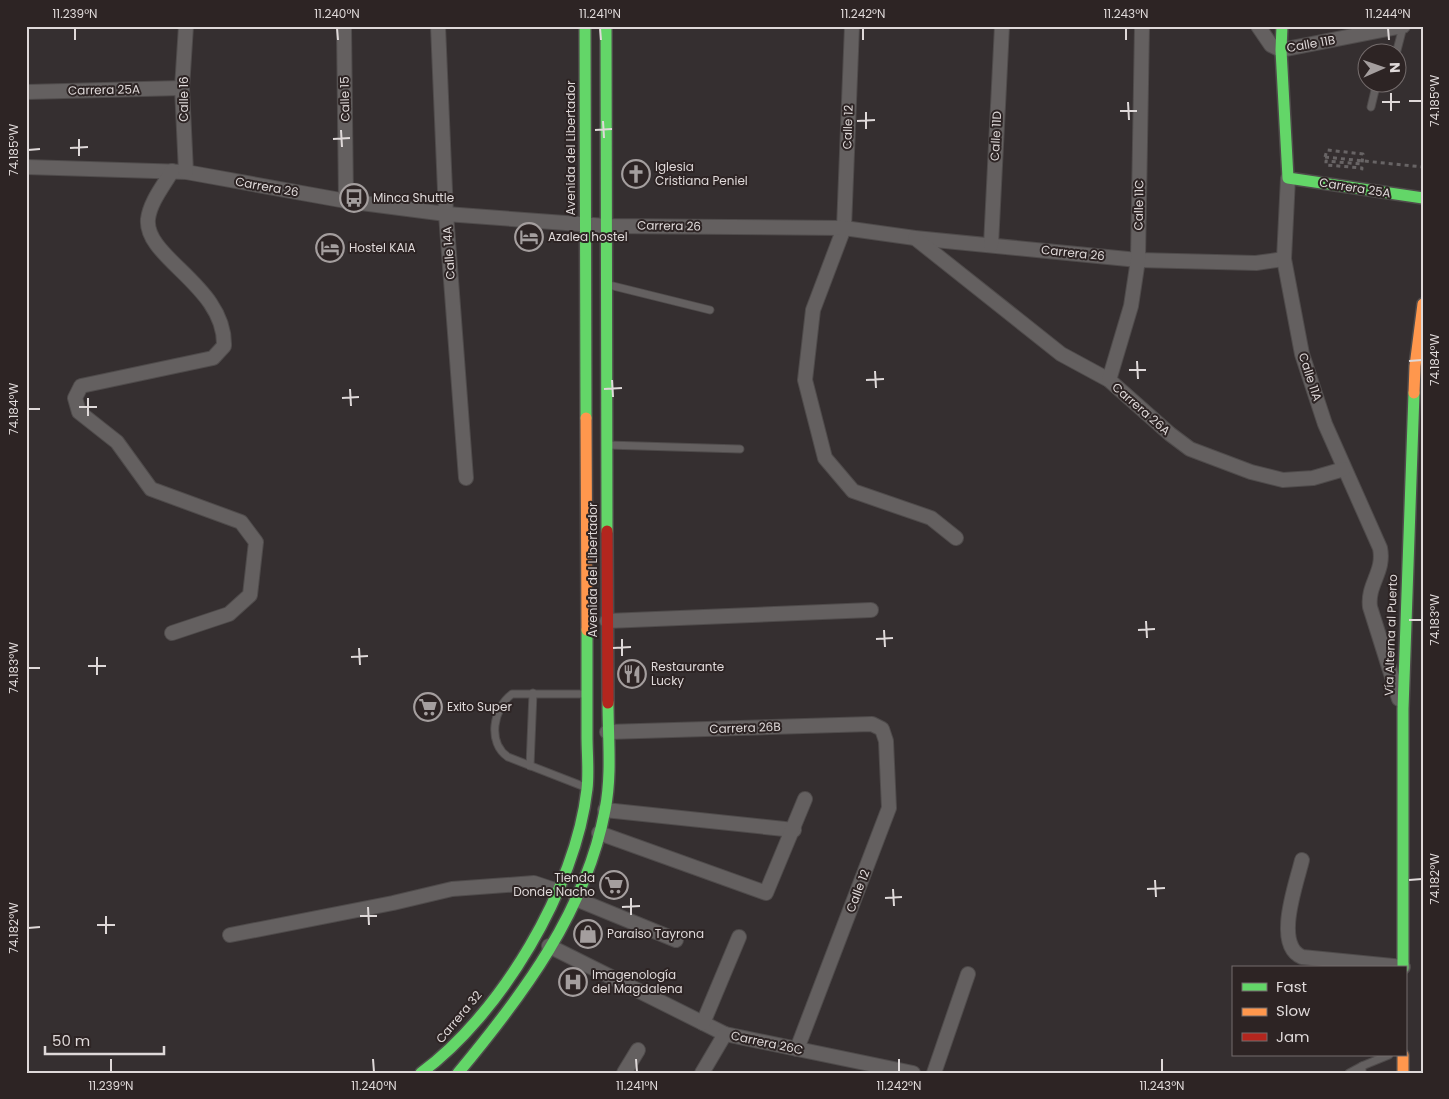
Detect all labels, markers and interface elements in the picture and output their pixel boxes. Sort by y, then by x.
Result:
text: 11.239°N [52,5,98,22]
text: 11.240°N [314,5,360,22]
text: 11.241°N [579,5,621,22]
text: 11.242°N [841,5,885,22]
text: 11.243°N [1103,5,1149,22]
text: 11.244°N [1365,5,1411,22]
street label: Calle 11B [1285,31,1337,56]
north arrow [1356,42,1406,92]
text: N [1385,62,1405,73]
text: 74.185°W [1426,75,1443,127]
street label: Calle 16 [175,76,192,122]
street label: Calle 15 [336,76,353,122]
street label: Carrera 25A [68,80,140,99]
street label: Avenida del Libertador [562,80,579,215]
street label: Calle 12 [838,104,857,150]
street label: Calle 11D [986,111,1005,161]
text: 74.185°W [5,124,22,176]
place label: Iglesia Cristiana Peniel [655,158,748,189]
church icon: Iglesia Cristiana Peniel [621,159,651,189]
street label: Carrera 26 [234,173,300,200]
street label: Carrera 25A [1318,173,1392,202]
street label: Calle 11C [1130,179,1147,231]
bus stop icon: Minca Shuttle [339,183,369,213]
place label: Minca Shuttle [373,189,454,206]
street label: Carrera 26 [637,216,701,235]
hotel icon: Azalea hostel [514,222,544,252]
street label: Calle 14A [438,226,459,280]
place label: Azalea hostel [548,228,628,245]
hotel icon: Hostel KAIA [315,233,345,263]
place label: Hostel KAIA [349,239,416,256]
street label: Carrera 26 [1040,241,1106,264]
text: 74.184°W [1426,334,1443,386]
street label: Calle 11A [1295,351,1326,403]
street label: Carrera 26A [1109,379,1174,439]
text: 74.184°W [5,383,22,435]
street label: Avenida del Libertador [584,502,601,637]
street label: Vía Alterna al Puerto [1380,574,1401,696]
text: 74.183°W [1426,594,1443,646]
text: 74.183°W [5,642,22,694]
place label: Restaurante Lucky [651,658,724,689]
restaurant icon: Restaurante Lucky [617,659,647,689]
supermarket icon: Exito Super [413,692,443,722]
place label: Exito Super [447,698,512,715]
street label: Carrera 26B [709,718,781,737]
text: 74.182°W [1426,853,1443,905]
street label: Calle 12 [842,867,874,915]
place label: Tienda Donde Nacho [513,869,595,900]
supermarket icon: Tienda Donde Nacho [599,870,629,900]
text: 74.182°W [5,902,22,954]
shop icon: Paraiso Tayrona [573,919,603,949]
place label: Paraiso Tayrona [607,925,704,942]
place label: Imagenología del Magdalena [592,966,683,997]
legend [1232,966,1406,1056]
hospital icon: Imagenología del Magdalena [558,967,588,997]
text: Fast [1276,976,1307,997]
street label: Carrera 32 [432,987,486,1046]
text: Slow [1276,1000,1311,1021]
scale bar [45,1024,164,1056]
text: Jam [1276,1026,1310,1047]
street label: Carrera 26C [729,1027,805,1058]
text: 50 m [52,1030,90,1051]
text: 11.239°N [88,1077,134,1094]
text: 11.240°N [351,1077,397,1094]
text: 11.241°N [616,1077,658,1094]
text: 11.242°N [877,1077,921,1094]
text: 11.243°N [1139,1077,1185,1094]

